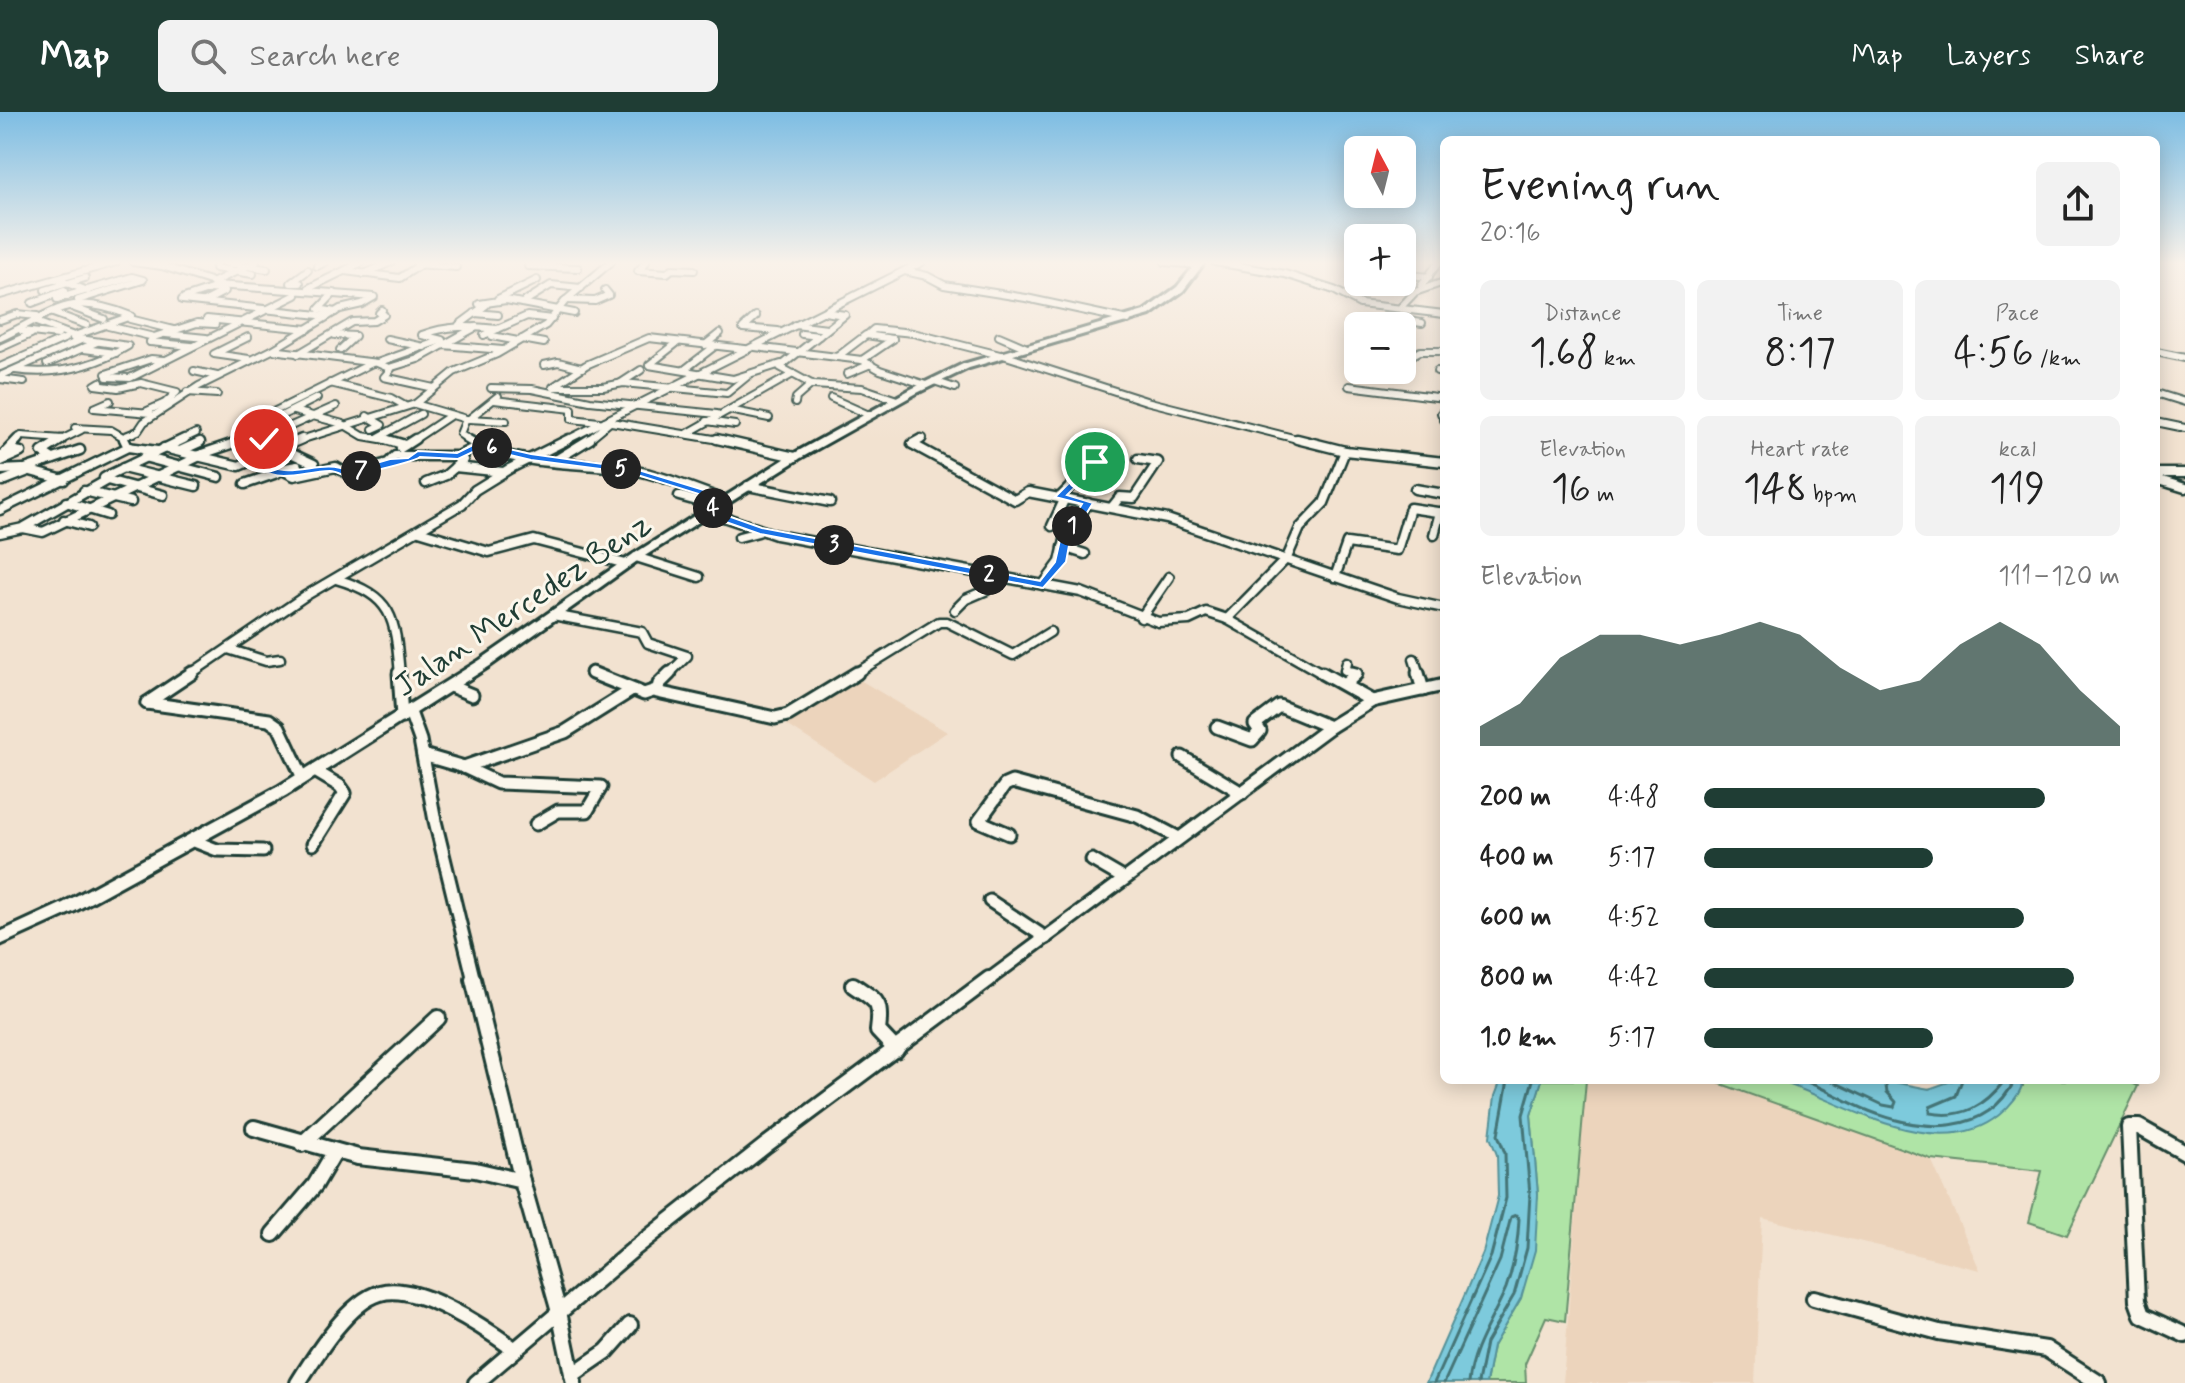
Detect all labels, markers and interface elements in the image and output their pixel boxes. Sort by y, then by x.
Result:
search box [158,20,718,92]
text: Map [40,32,110,81]
icon: search [186,34,230,78]
text: Search here [250,37,401,76]
text: Map [1852,38,1903,75]
text: Layers [1947,38,2031,75]
text: Share [2075,38,2145,75]
north arrow [1344,136,1416,208]
map controls [1344,136,1416,384]
text: Evening run [1480,158,1720,216]
button: share [2036,162,2120,246]
text: 20:16 [1480,217,1541,251]
button: + [1344,224,1416,296]
text: Distance [1544,300,1621,328]
text: Time [1777,300,1823,328]
text: Pace [1995,300,2039,328]
button: − [1344,312,1416,384]
text: 1.68 [1529,328,1598,380]
text: 8:17 [1764,328,1836,380]
text: 4:56 [1953,328,2034,380]
text: km [1598,345,1636,373]
text: /km [2034,345,2081,373]
pin [230,405,298,473]
icon: check [242,417,286,461]
pin: 6 [472,428,512,468]
pin [1061,428,1129,496]
text: 6 [486,434,498,462]
text: Elevation [1539,436,1626,464]
text: Heart rate [1751,436,1849,464]
text: kcal [1999,436,2036,464]
icon: arrive [1073,440,1117,484]
pin: 5 [601,449,641,489]
pin: 7 [341,451,381,491]
text: 5 [614,455,628,483]
text: 7 [354,457,368,485]
text: 16 [1551,464,1591,516]
text: 148 [1743,464,1807,516]
text: 119 [1989,464,2045,516]
text: m [1591,481,1614,509]
text: bpm [1807,481,1857,509]
pin: 4 [693,488,733,528]
text: 4 [707,494,719,522]
street label: Jalan Mercedez Benz [386,504,660,707]
pin: 1 [1052,506,1092,546]
text: 1 [1067,512,1077,540]
pin: 3 [814,525,854,565]
text: 3 [829,531,839,559]
pin: 2 [969,555,1009,595]
text: Elevation [1480,560,1582,594]
text: 111–120 m [1998,560,2120,594]
text: 2 [984,561,994,589]
text: 200 m [1480,781,1551,815]
text: 4:48 [1608,781,1659,815]
text: 400 m [1480,841,1553,875]
text: 5:17 [1608,841,1655,875]
text: 600 m [1480,901,1552,935]
text: 4:52 [1608,901,1659,935]
text: 800 m [1480,961,1553,995]
text: 4:42 [1608,961,1659,995]
text: 1.0 km [1480,1021,1557,1055]
text: 5:17 [1608,1021,1655,1055]

